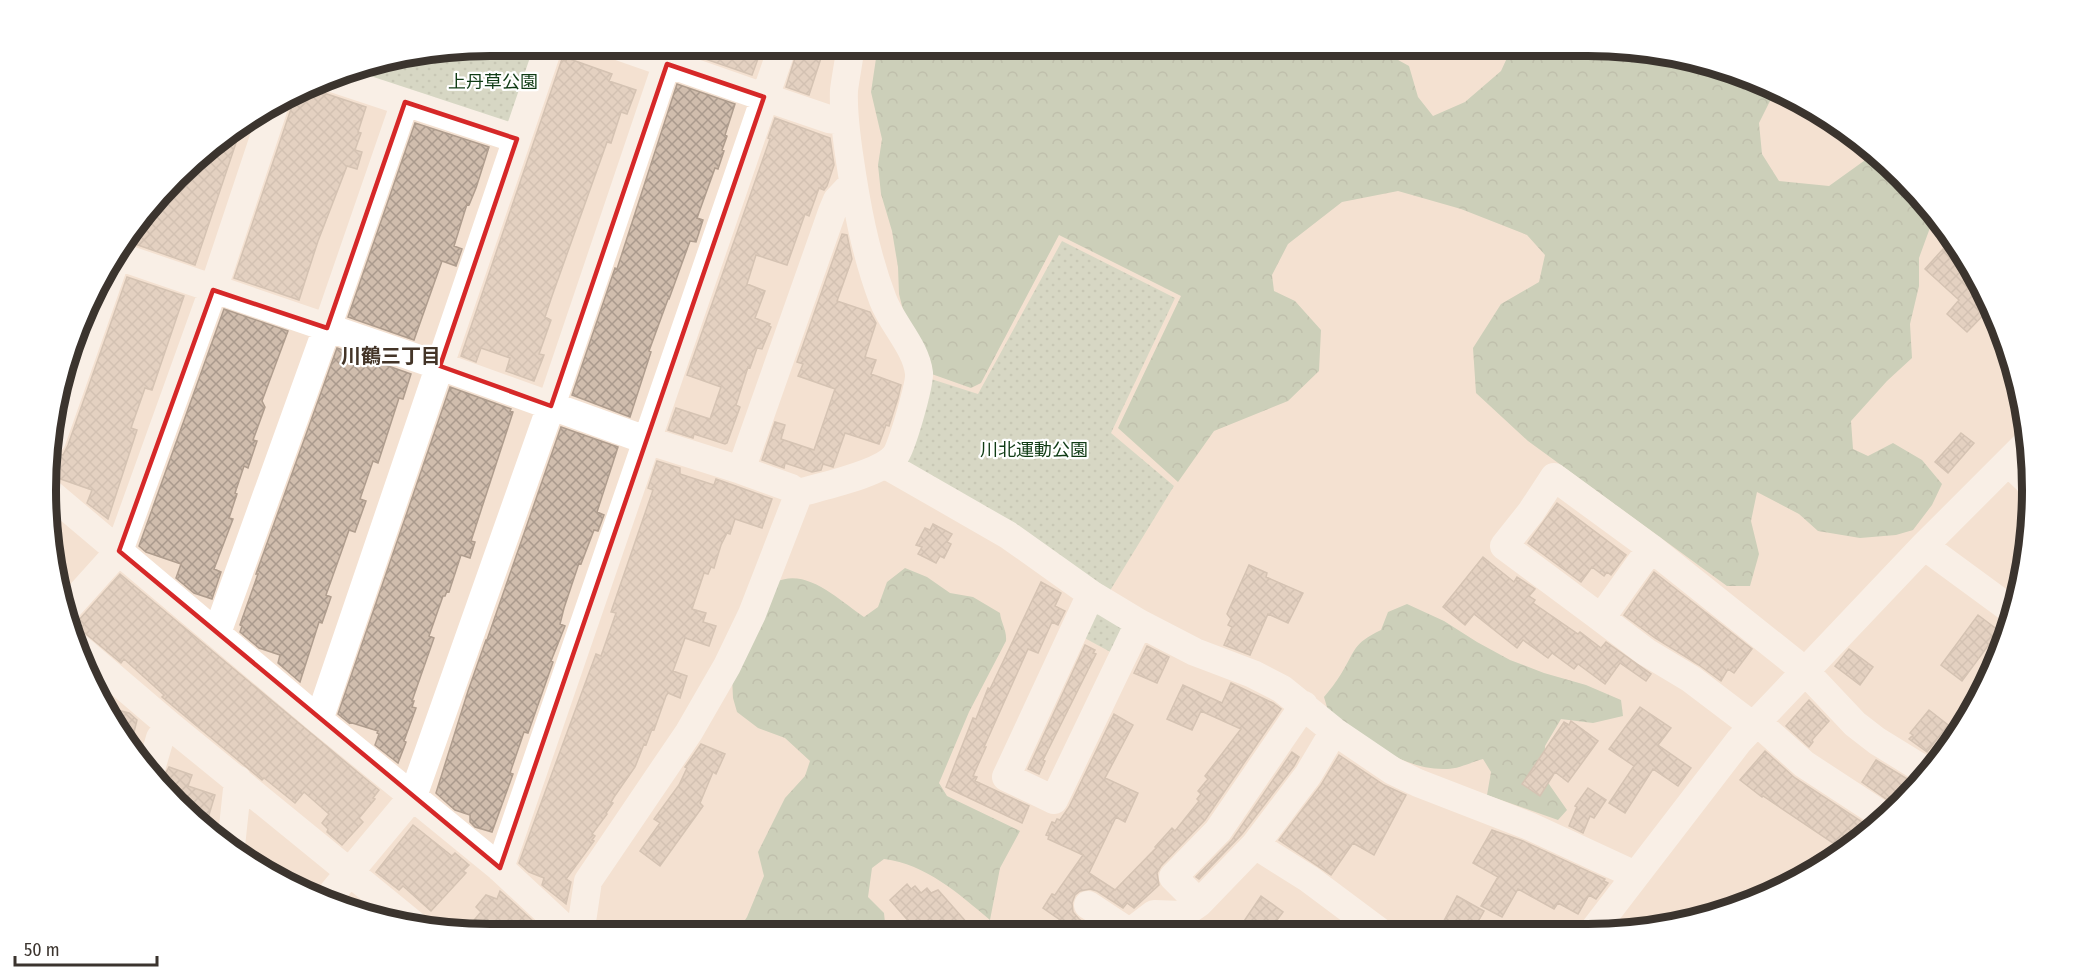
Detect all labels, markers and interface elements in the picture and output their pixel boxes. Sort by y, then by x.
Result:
park label: 上丹草公園 [448,71,538,93]
district label: 川鶴三丁目 [341,344,441,368]
park label: 川北運動公園 [980,439,1088,461]
scale bar [15,929,158,967]
text: 50 m [24,939,60,961]

